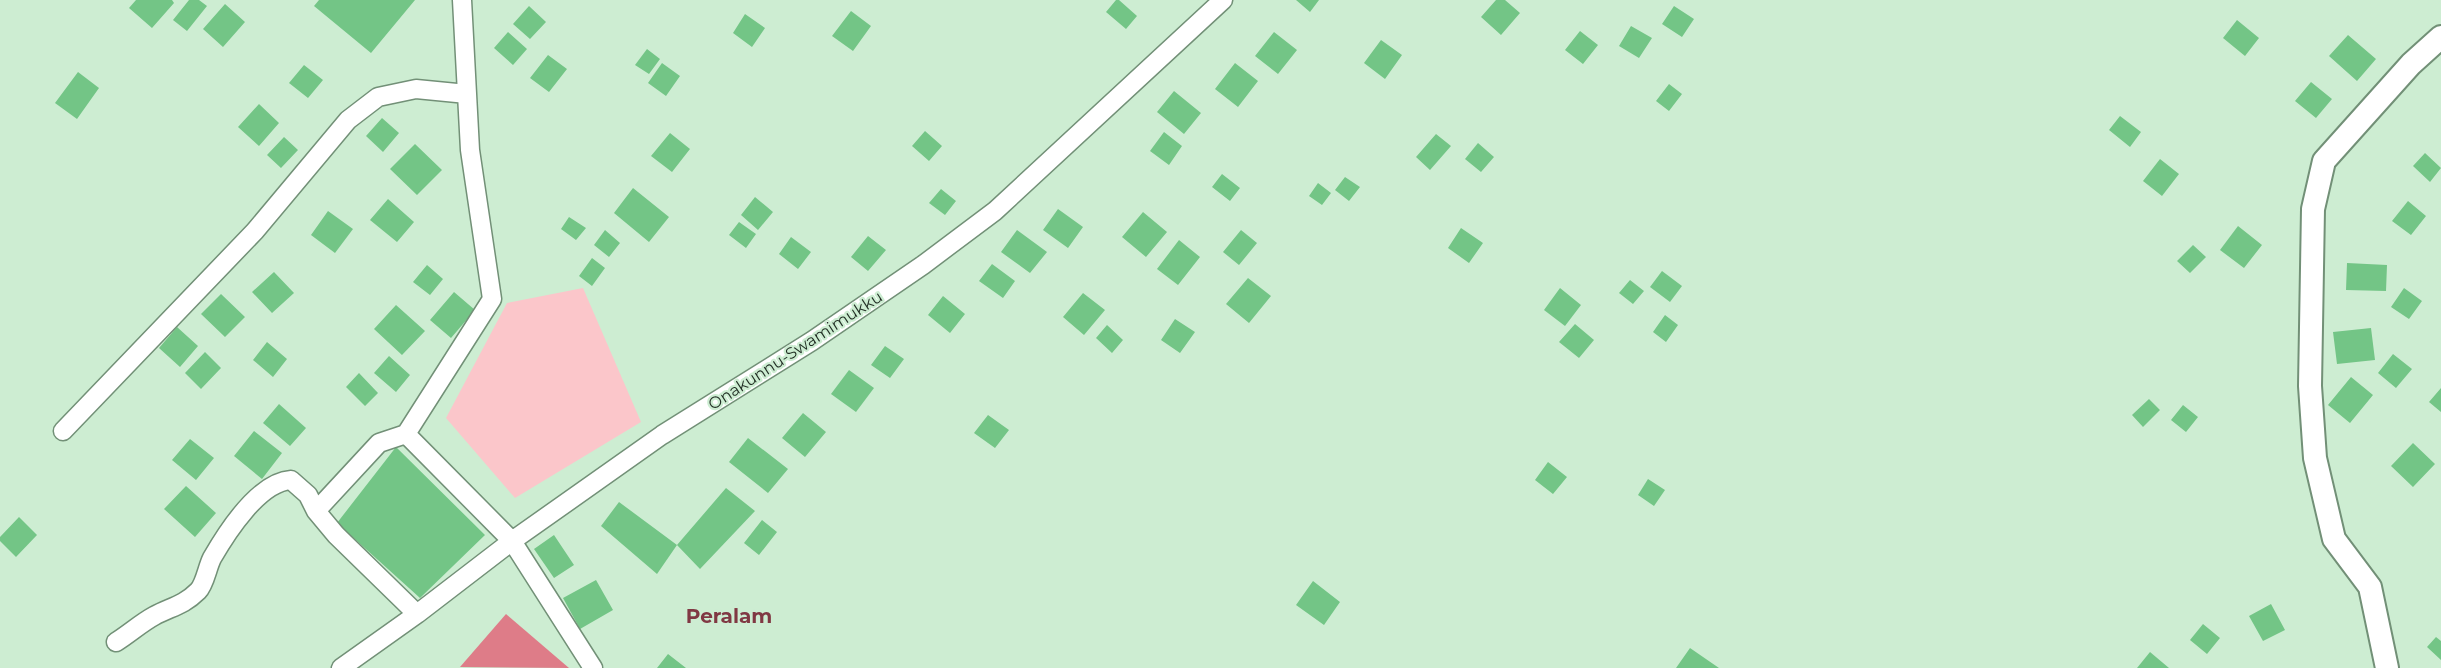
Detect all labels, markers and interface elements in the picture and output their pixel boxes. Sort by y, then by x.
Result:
street label: Onakunnu-Swamimukku [705,287,886,414]
district label: Peralam [686,604,772,628]

